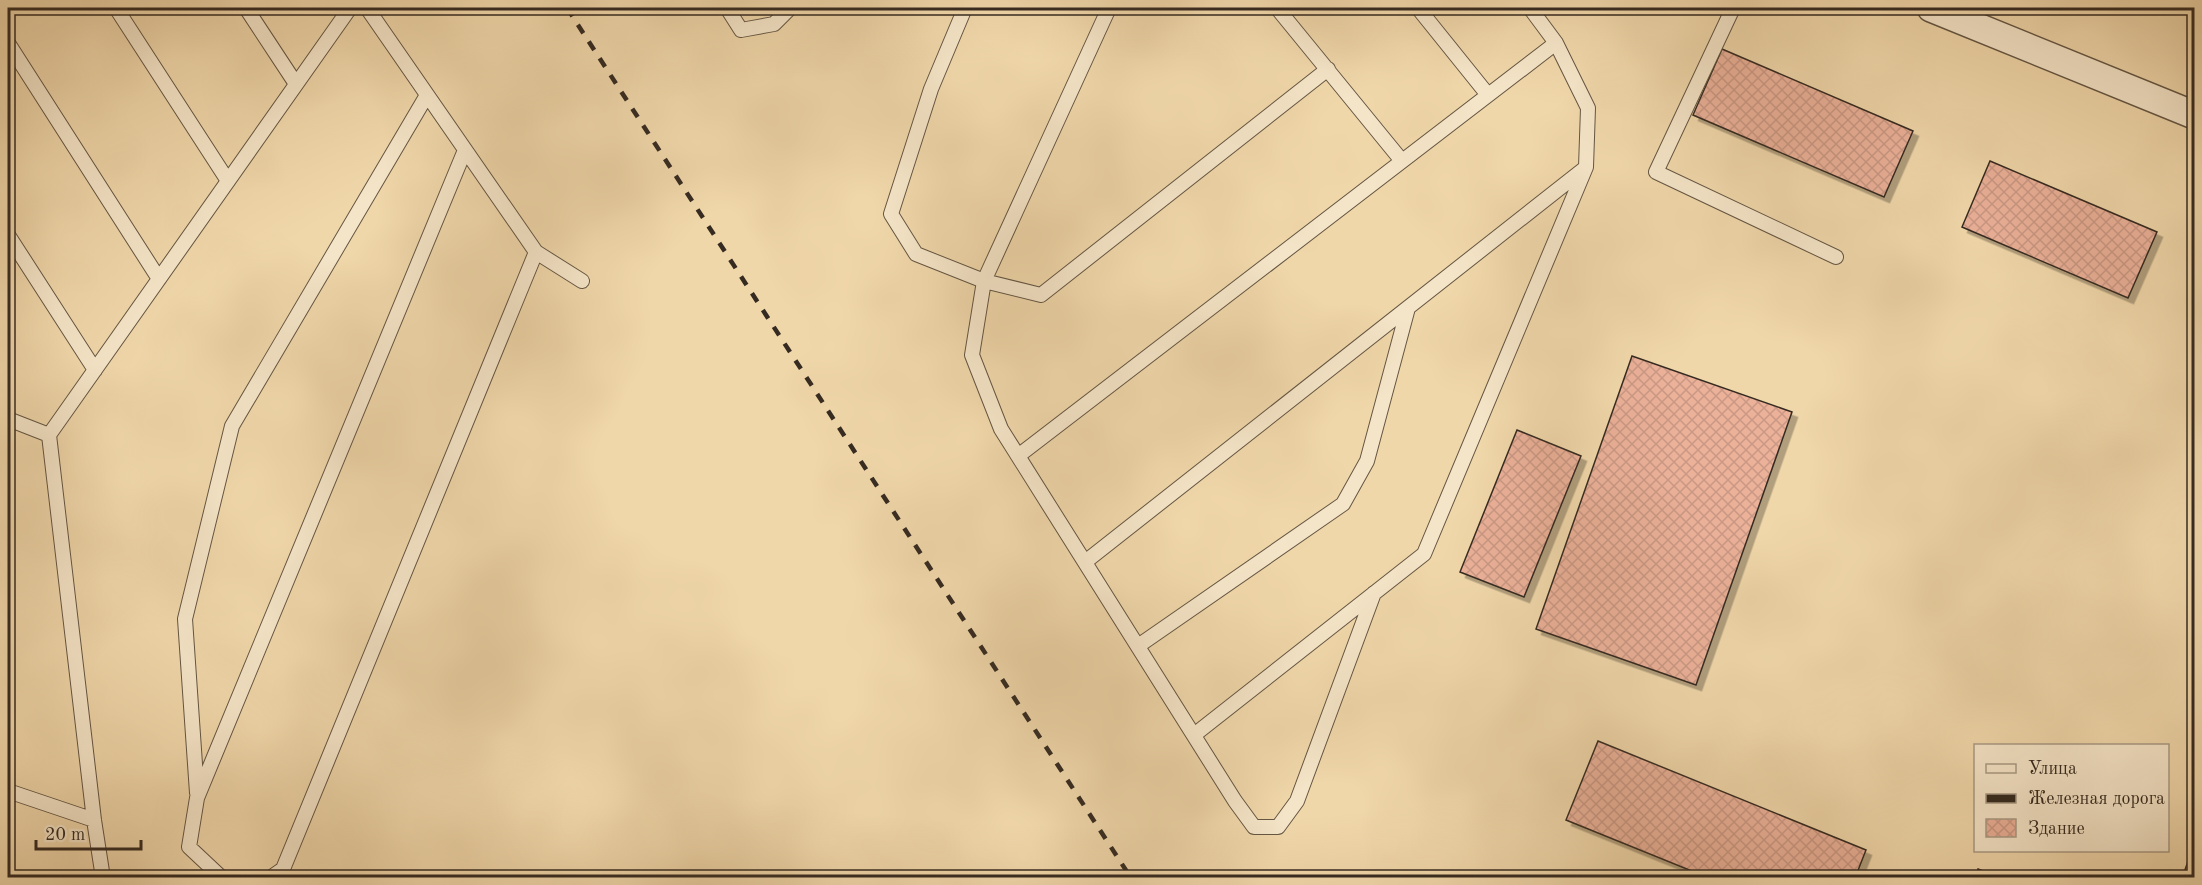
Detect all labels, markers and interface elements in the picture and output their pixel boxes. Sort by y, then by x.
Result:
legend [1974,744,2169,852]
text: Улица [2028,760,2077,778]
text: Железная дорога [2028,790,2165,808]
scale bar [36,813,141,851]
text: Здание [2028,820,2085,838]
text: 20 m [45,826,85,844]

